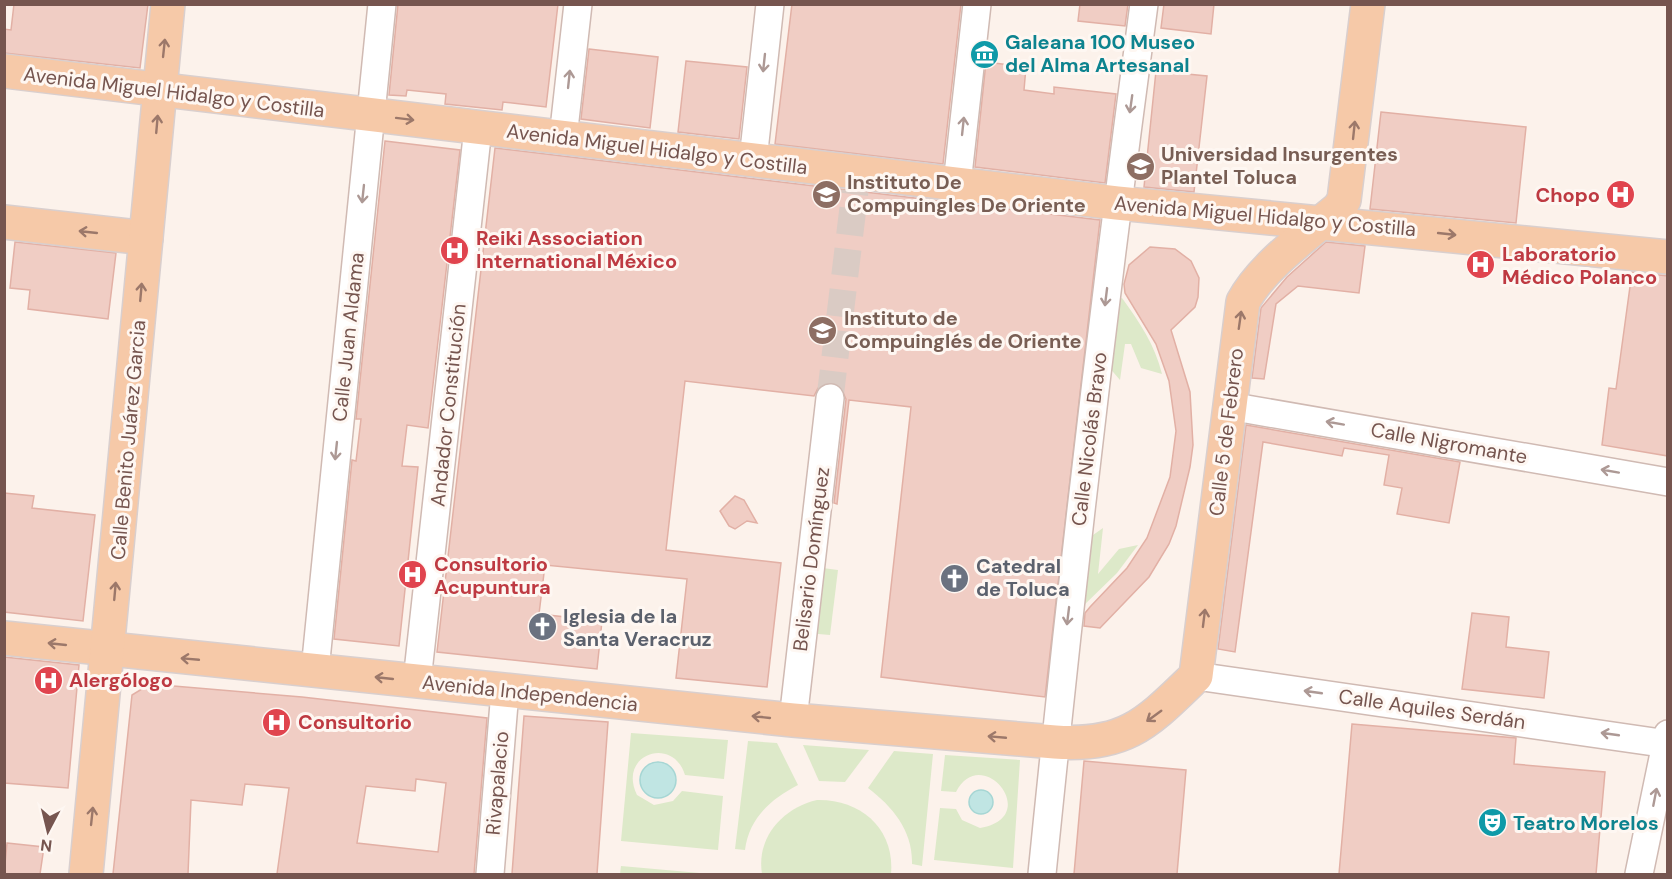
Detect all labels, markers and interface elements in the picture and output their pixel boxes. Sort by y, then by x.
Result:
place label: Galeana 100 Museo del Alma Artesanal [1005,29,1195,78]
one-way arrow [159,38,170,58]
museum icon: Galeana 100 Museo del Alma Artesanal [968,38,1000,70]
one-way arrow [758,52,769,72]
street label: Avenida Miguel Hidalgo y Costilla [22,61,326,123]
one-way arrow [564,70,575,90]
one-way arrow [1125,94,1136,113]
one-way arrow [395,114,415,125]
one-way arrow [152,115,163,135]
one-way arrow [958,116,969,136]
street label: Avenida Miguel Hidalgo y Costilla [505,118,809,180]
one-way arrow [1348,120,1359,140]
place label: Universidad Insurgentes Plantel Toluca [1161,141,1398,190]
school or university icon: Universidad Insurgentes Plantel Toluca [1124,150,1156,182]
place label: Instituto De Compuingles De Oriente [847,169,1086,218]
school or university icon: Instituto De Compuingles De Oriente [810,178,842,210]
hospital icon: Chopo [1605,179,1637,211]
place label: Chopo [1535,182,1600,208]
one-way arrow [357,184,368,204]
street label: Avenida Miguel Hidalgo y Costilla [1113,190,1417,242]
place label: Reiki Association International México [476,225,677,274]
one-way arrow [79,226,98,237]
one-way arrow [1437,229,1457,240]
hospital icon: Reiki Association International México [439,234,471,266]
place label: Laboratorio Médico Polanco [1502,241,1657,290]
hospital icon: Laboratorio Médico Polanco [1465,249,1497,281]
street label: Calle Juan Aldama [326,251,370,423]
one-way arrow [136,283,147,303]
one-way arrow [1100,287,1111,307]
street label: Andador Constitución [424,302,472,508]
place label: Instituto de Compuinglés de Oriente [844,305,1082,354]
one-way arrow [1234,311,1245,331]
school or university icon: Instituto de Compuinglés de Oriente [807,314,839,346]
street label: Calle Benito Juárez Garcia [105,319,151,561]
street label: Calle 5 de Febrero [1203,347,1249,517]
street label: Calle Nicolás Bravo [1065,350,1113,528]
street label: Calle Nigromante [1369,416,1529,470]
one-way arrow [1326,418,1345,429]
one-way arrow [330,441,341,460]
street label: Belisario Domínguez [787,465,835,653]
one-way arrow [1601,465,1620,476]
place label: Consultorio Acupuntura [434,551,551,600]
place label: Catedral de Toluca [976,553,1070,602]
hospital icon: Consultorio Acupuntura [397,559,429,591]
church icon: Catedral de Toluca [939,562,971,594]
one-way arrow [110,581,121,601]
place label: Iglesia de la Santa Veracruz [563,603,712,652]
one-way arrow [1062,606,1073,626]
one-way arrow [1199,609,1210,629]
church icon: Iglesia de la Santa Veracruz [526,611,558,643]
one-way arrow [48,638,67,649]
one-way arrow [180,653,200,664]
hospital icon: Alergólogo [32,664,64,696]
place label: Alergólogo [69,667,173,693]
street label: Avenida Independencia [421,669,639,717]
one-way arrow [375,672,394,683]
street label: Calle Aquiles Serdán [1337,683,1527,735]
one-way arrow [1303,687,1323,698]
hospital icon: Consultorio [261,706,293,738]
place label: Consultorio [298,709,412,735]
one-way arrow [1146,710,1162,722]
one-way arrow [751,711,771,722]
one-way arrow [1600,729,1620,740]
street label: Rivapalacio [479,730,515,836]
one-way arrow [987,731,1007,742]
one-way arrow [1650,787,1661,807]
north arrow [18,801,78,861]
one-way arrow [87,807,98,827]
theatre icon: Teatro Morelos [1476,807,1508,839]
place label: Teatro Morelos [1513,810,1659,836]
text: N [39,834,53,857]

